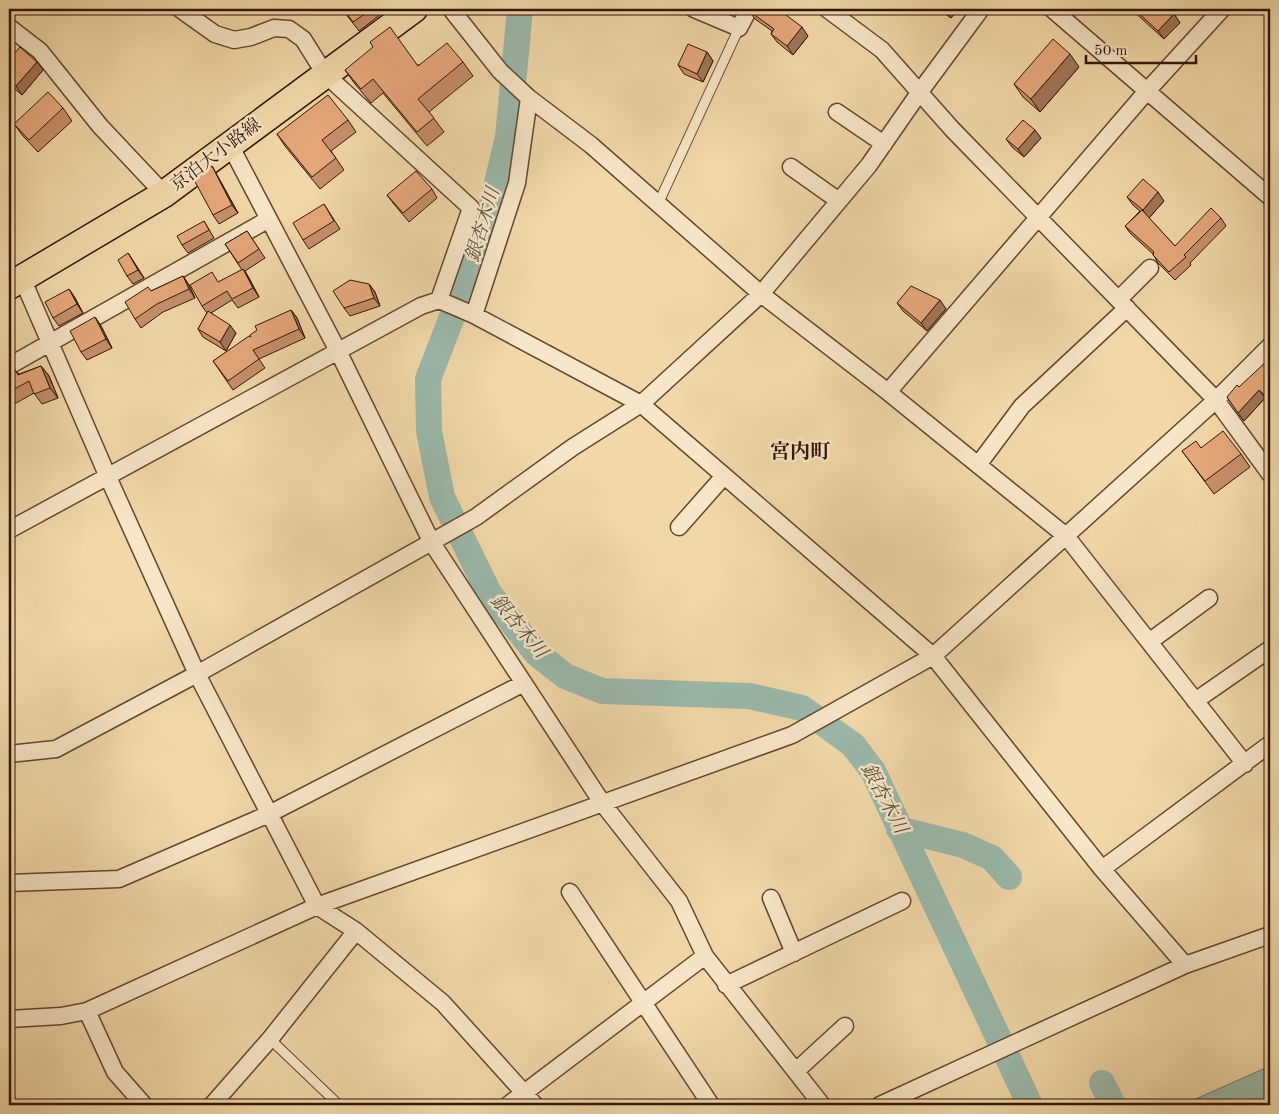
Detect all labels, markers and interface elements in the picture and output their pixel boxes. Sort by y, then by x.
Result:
scale bar [1086,32,1196,64]
text: 50 m [1094,44,1128,59]
street label: 京泊大小路線 [166,114,265,195]
water label: 銀杏木川 [462,183,505,264]
district label: 宮内町 [770,441,831,463]
water label: 銀杏木川 [486,590,553,664]
water label: 銀杏木川 [857,760,912,839]

